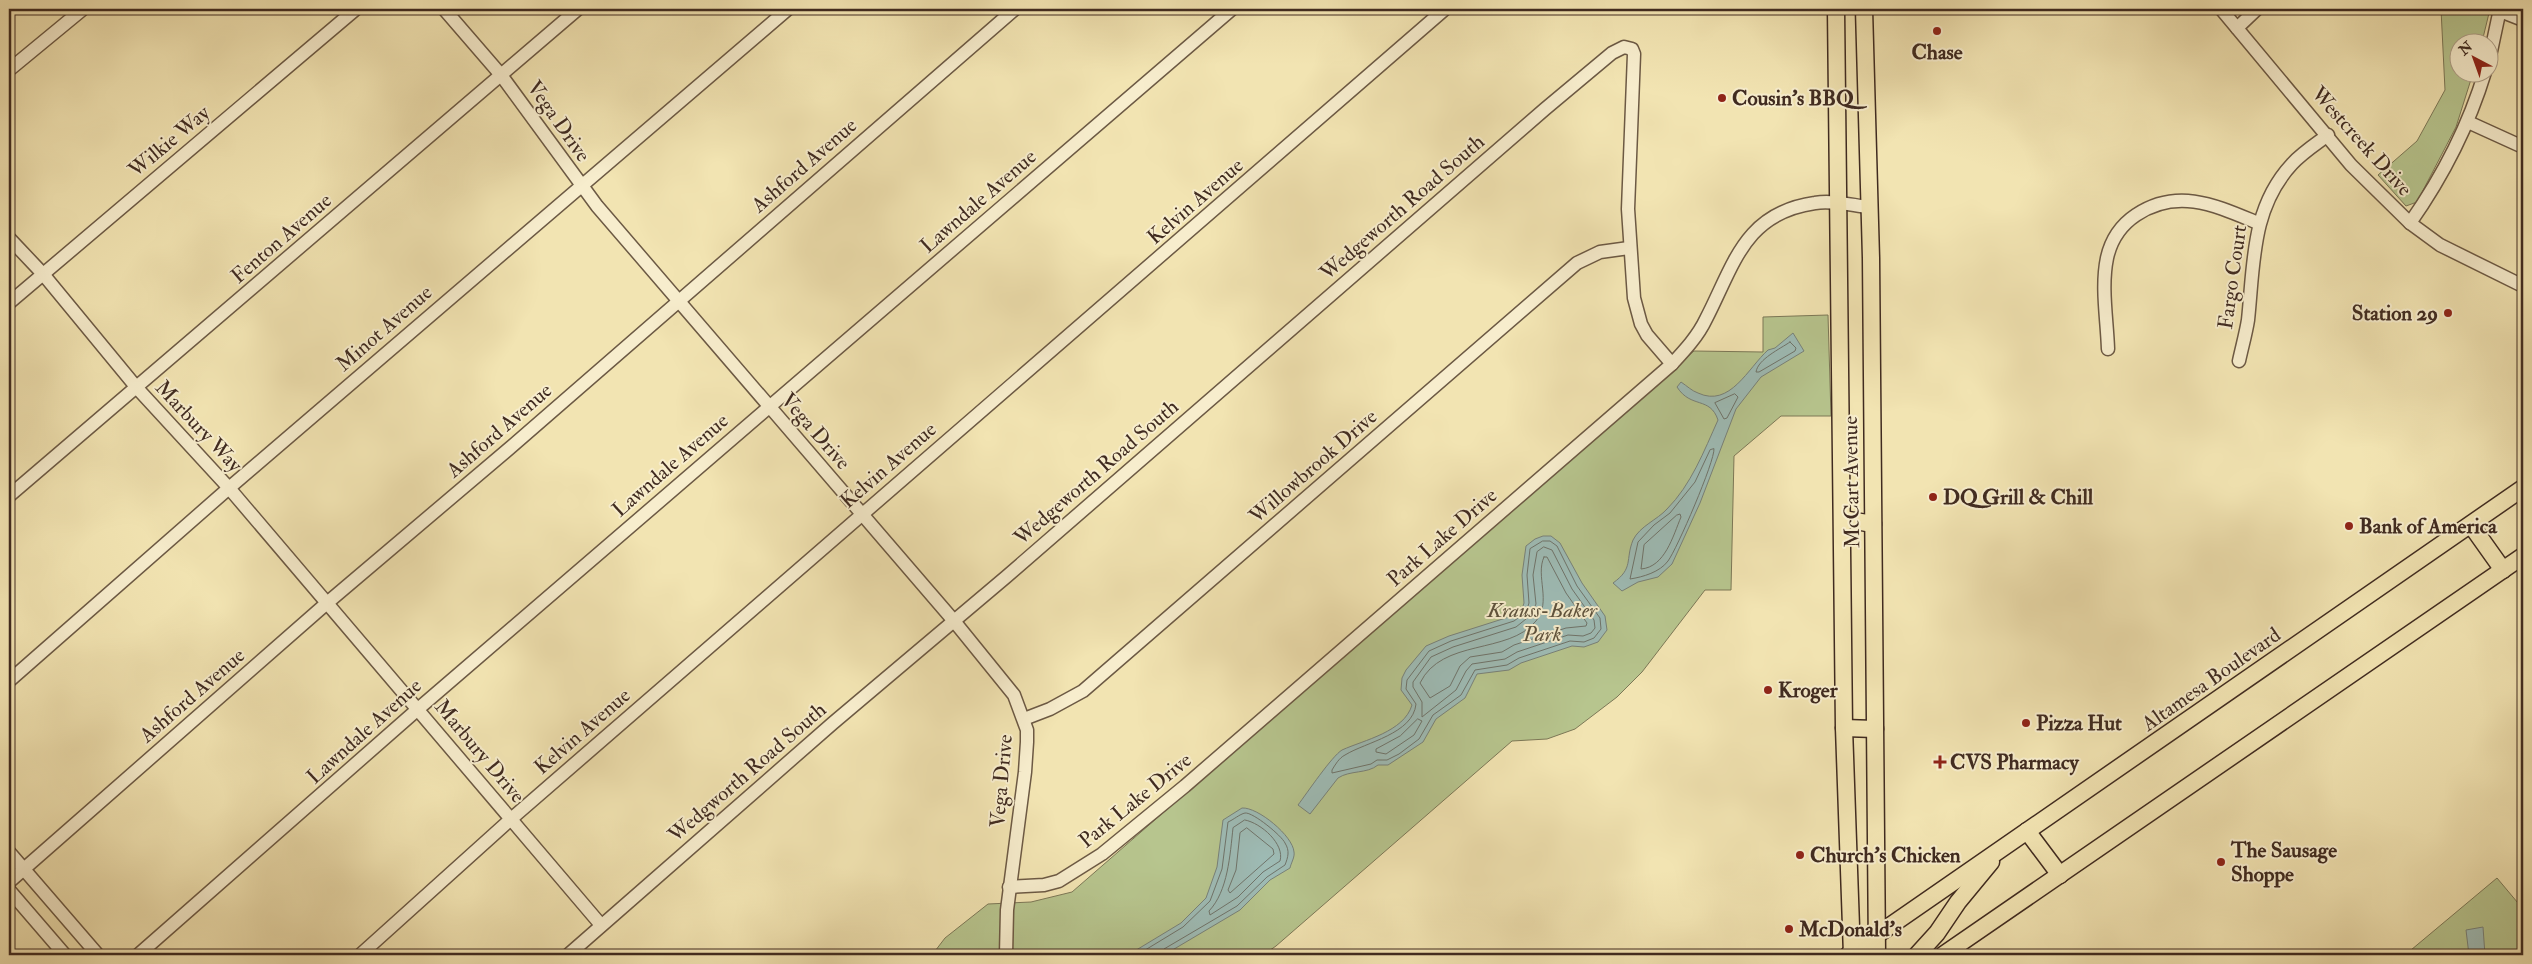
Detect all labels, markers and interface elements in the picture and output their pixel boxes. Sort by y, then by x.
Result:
marker: Chase [1931,25,1943,37]
north arrow [2450,32,2500,82]
text: N [2455,38,2476,60]
place label: Chase [1911,39,1963,66]
street label: Vega Drive [521,75,597,167]
street label: Westcreek Drive [2305,80,2418,202]
place label: Cousin's BBQ [1732,85,1868,112]
marker: Cousin's BBQ [1716,92,1728,104]
street label: Wilkie Way [122,99,216,184]
street label: Ashford Avenue [745,112,863,219]
street label: Wedgeworth Road South [1314,128,1490,287]
street label: Lawndale Avenue [915,143,1042,259]
street label: Kelvin Avenue [1142,152,1249,251]
street label: Fenton Avenue [225,187,338,290]
street label: Fargo Court [2212,223,2253,331]
street label: Minot Avenue [331,279,438,378]
place label: Station 29 [2352,300,2438,327]
marker: Station 29 [2442,307,2454,319]
street label: Marbury Way [149,375,249,479]
street label: Ashford Avenue [440,377,558,484]
street label: Vega Drive [775,387,857,476]
street label: Wedgeworth Road South [1008,393,1184,552]
street label: Willowbrook Drive [1243,403,1383,530]
street label: Lawndale Avenue [607,407,734,523]
street label: McCart Avenue [1837,415,1866,548]
street label: Kelvin Avenue [835,416,942,515]
street label: Park Lake Drive [1382,482,1503,593]
place label: DQ Grill & Chill [1943,484,2094,511]
marker: DQ Grill & Chill [1927,491,1939,503]
place label: Bank of America [2359,513,2498,540]
marker: Bank of America [2343,520,2355,532]
park label: Krauss-Baker Park [1486,597,1598,648]
street label: Altamesa Boulevard [2136,621,2287,738]
street label: Ashford Avenue [133,642,251,749]
street label: Lawndale Avenue [301,672,428,790]
place label: Kroger [1778,677,1839,704]
street label: Kelvin Avenue [529,682,636,781]
marker: Kroger [1762,684,1774,696]
street label: Marbury Drive [428,694,531,809]
street label: Wedgworth Road South [662,696,832,849]
place label: Pizza Hut [2036,710,2122,737]
marker: Pizza Hut [2020,717,2032,729]
street label: Vega Drive [984,733,1019,829]
street label: Park Lake Drive [1073,746,1197,854]
place label: CVS Pharmacy [1950,749,2079,776]
marker: CVS Pharmacy [1934,756,1946,768]
place label: The Sausage Shoppe [2230,837,2337,888]
place label: Church's Chicken [1810,842,1961,869]
marker: Church's Chicken [1794,849,1806,861]
marker: The Sausage Shoppe [2215,856,2227,868]
place label: McDonald's [1798,916,1902,943]
marker: McDonald's [1783,923,1795,935]

